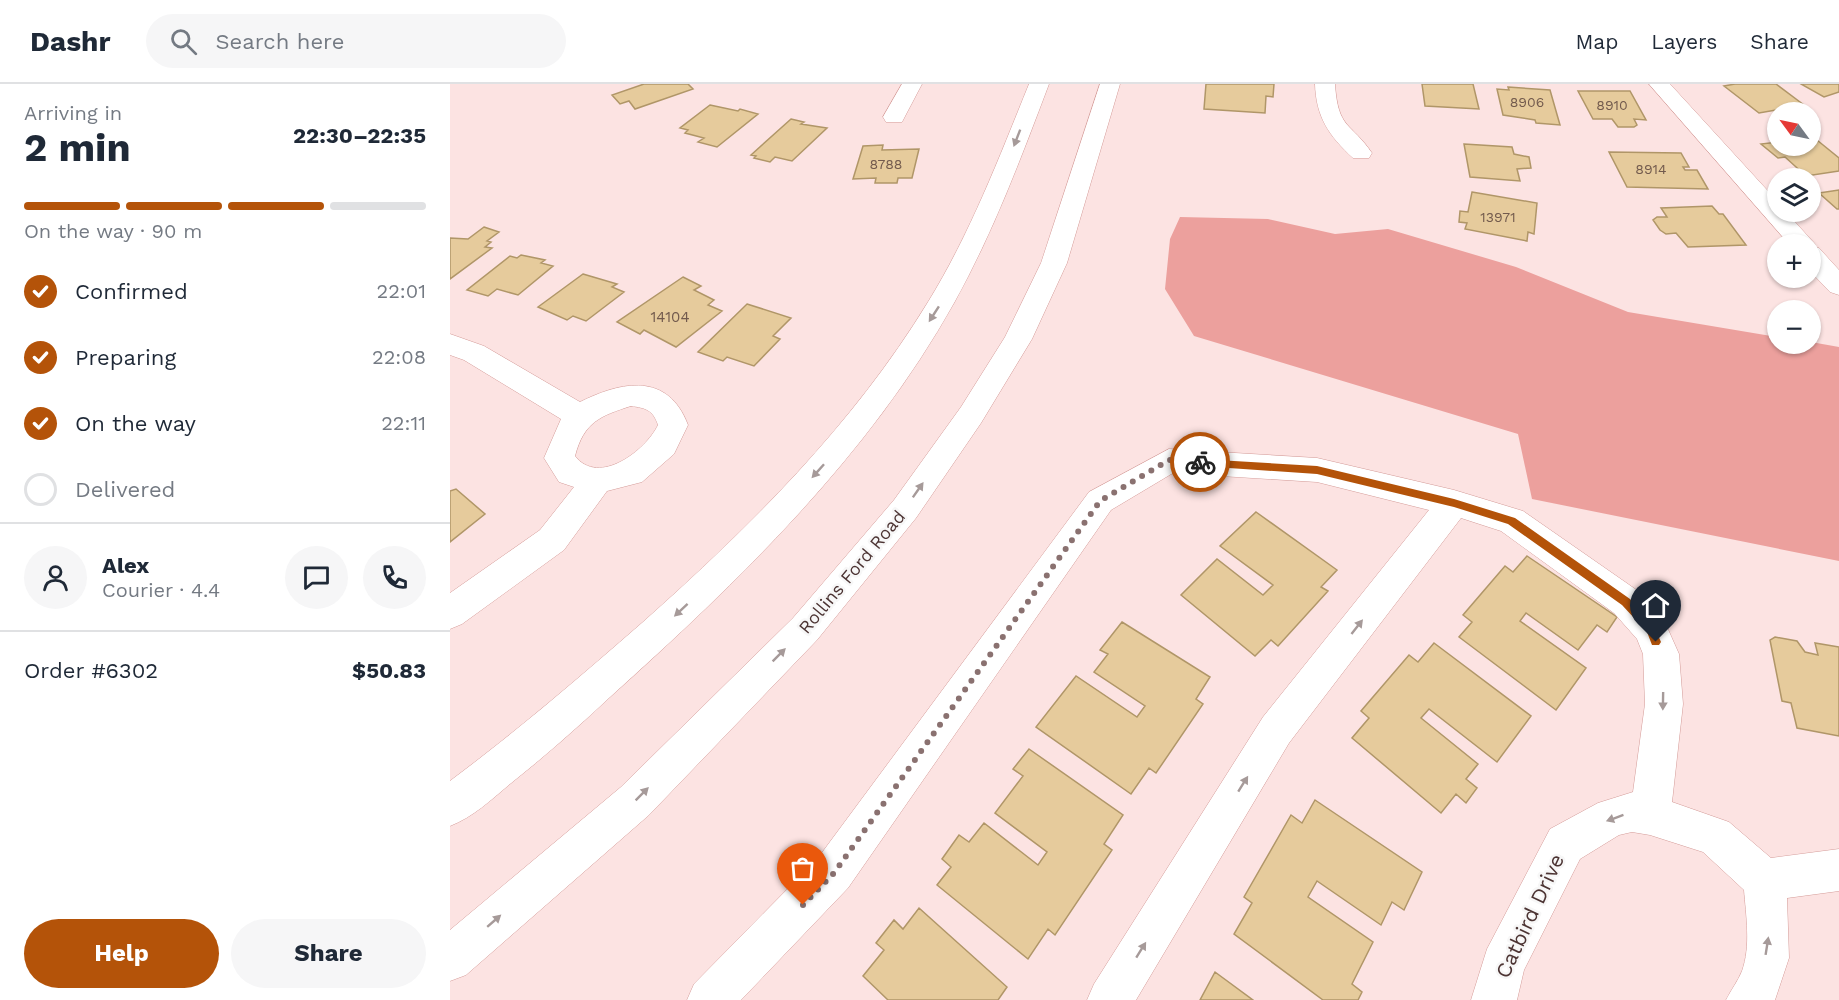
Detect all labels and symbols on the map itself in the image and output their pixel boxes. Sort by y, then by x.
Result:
house number: 8906 [1510,94,1544,110]
house number: 8910 [1596,97,1628,113]
north arrow [1767,102,1821,156]
one-way arrow [1012,130,1022,148]
house number: 8788 [870,156,902,172]
house number: 8914 [1635,161,1667,177]
house number: 13971 [1480,209,1516,225]
one-way arrow [928,306,939,322]
house number: 14104 [650,308,690,326]
courier [1170,432,1230,492]
one-way arrow [812,463,825,478]
one-way arrow [912,483,924,499]
street label: Rollins Ford Road [794,506,909,638]
pin [1630,580,1681,642]
one-way arrow [674,603,689,616]
one-way arrow [1351,619,1363,634]
one-way arrow [772,649,786,663]
one-way arrow [1659,691,1668,710]
one-way arrow [1237,776,1248,792]
one-way arrow [635,786,649,801]
one-way arrow [1605,813,1623,823]
pin [777,843,828,905]
street label: Catbird Drive [1490,850,1569,982]
one-way arrow [486,915,501,928]
one-way arrow [1763,936,1772,955]
one-way arrow [1135,942,1146,958]

